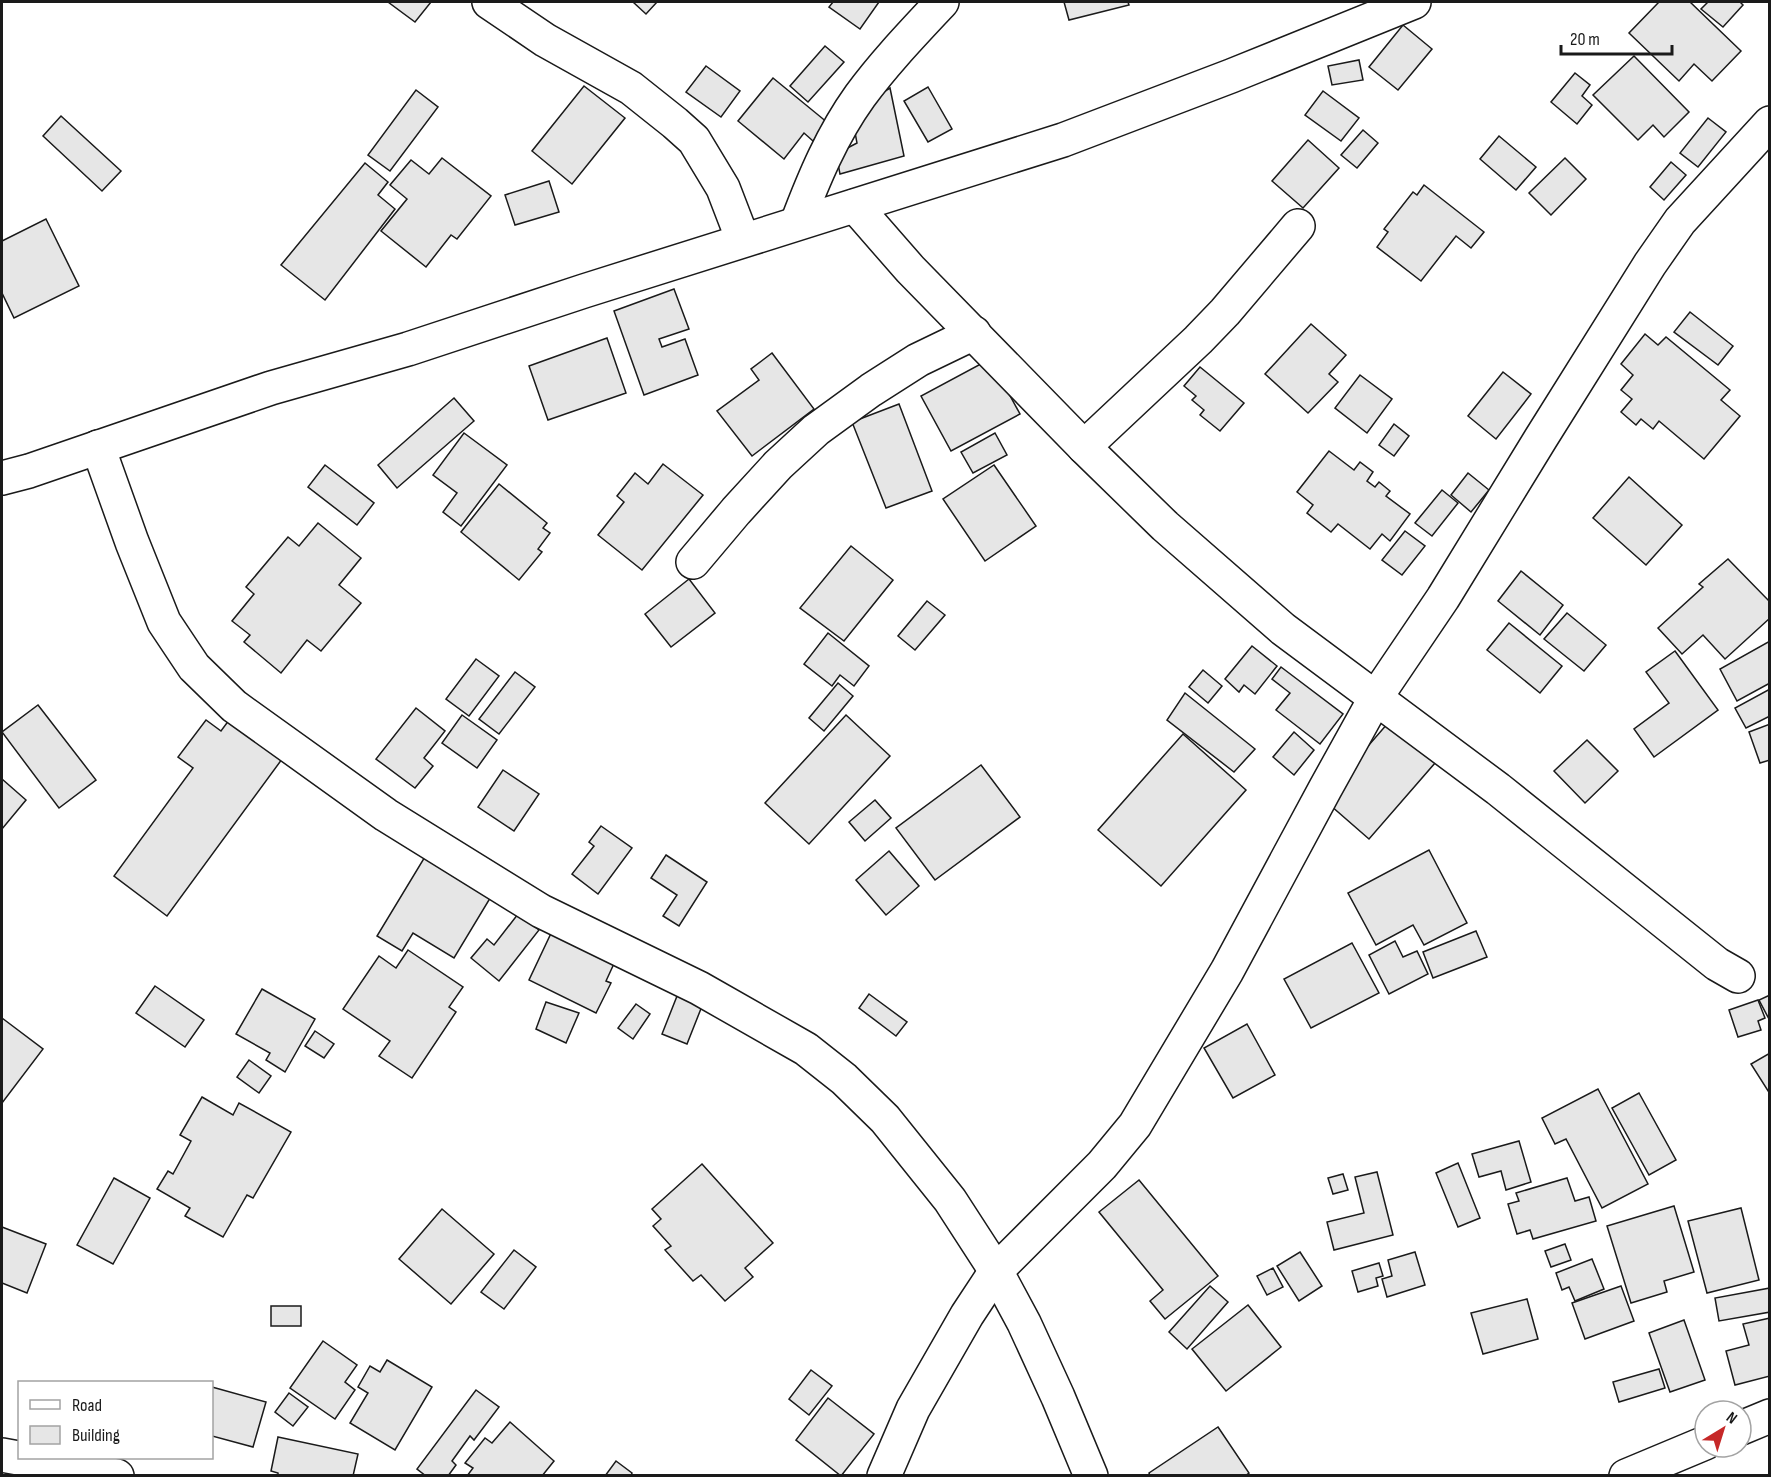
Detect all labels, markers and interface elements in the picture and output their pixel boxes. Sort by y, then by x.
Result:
scale bar [1561,18,1672,56]
text: 20 m [1570,29,1600,50]
legend [18,1381,213,1459]
text: Road [72,1395,102,1416]
north arrow [1693,1399,1753,1459]
text: N [1722,1408,1741,1428]
text: Building [72,1425,120,1446]

